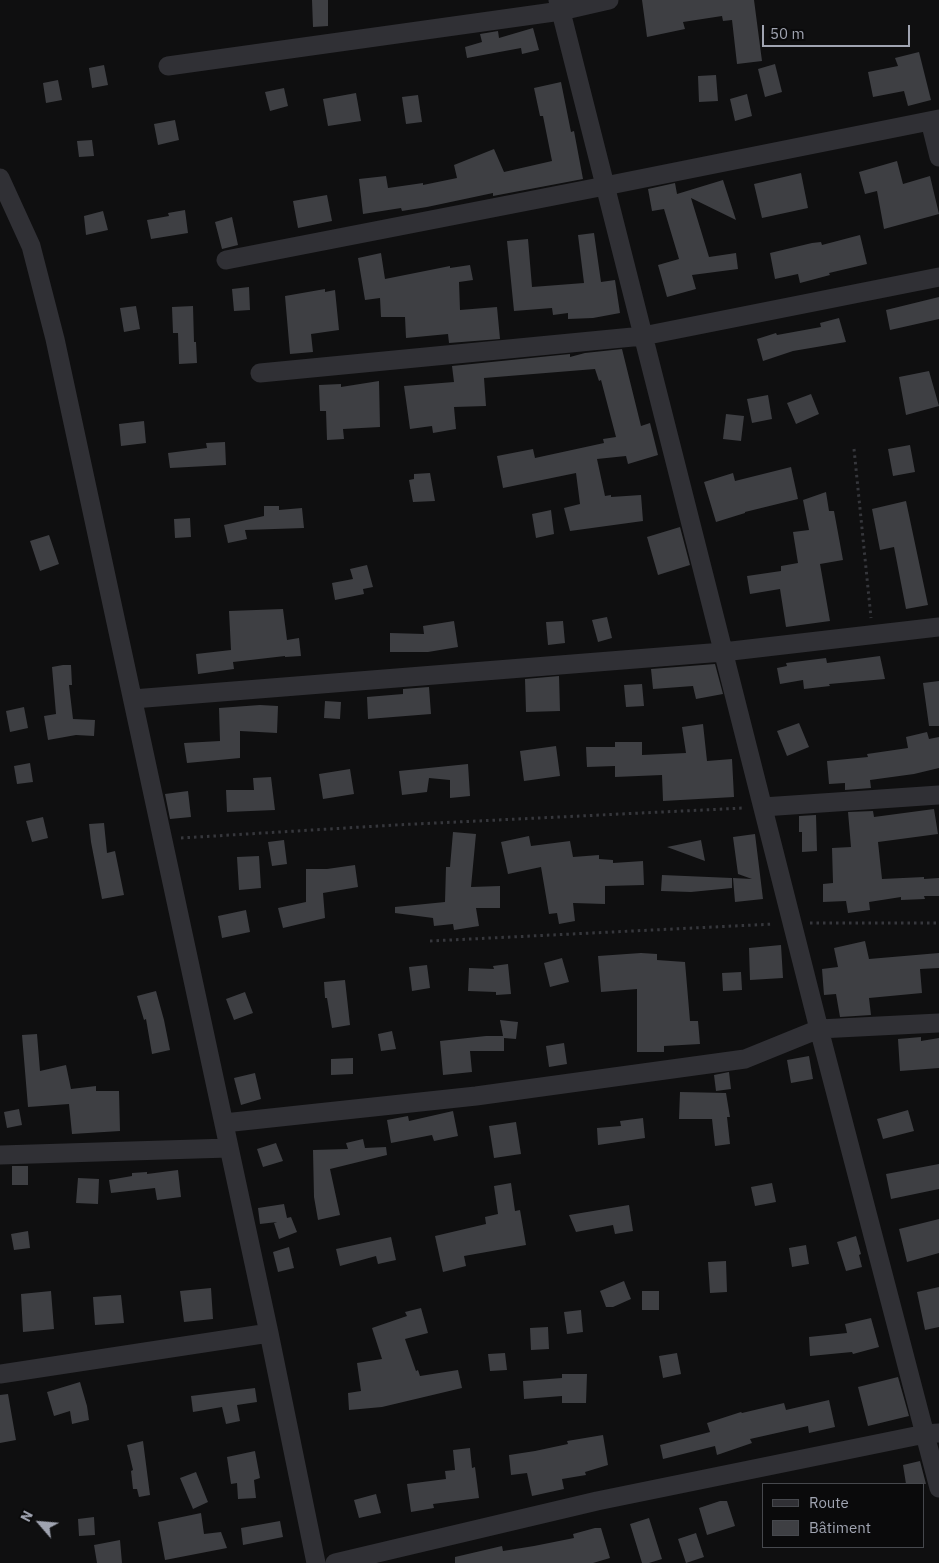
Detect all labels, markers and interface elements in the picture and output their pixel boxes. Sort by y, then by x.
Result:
scale bar [764,15,912,47]
text: 50 m [770,24,805,43]
legend [762,1483,924,1548]
text: Route [809,1493,849,1512]
north arrow [15,1498,65,1548]
text: N [16,1508,37,1525]
text: Bâtiment [809,1518,871,1537]

